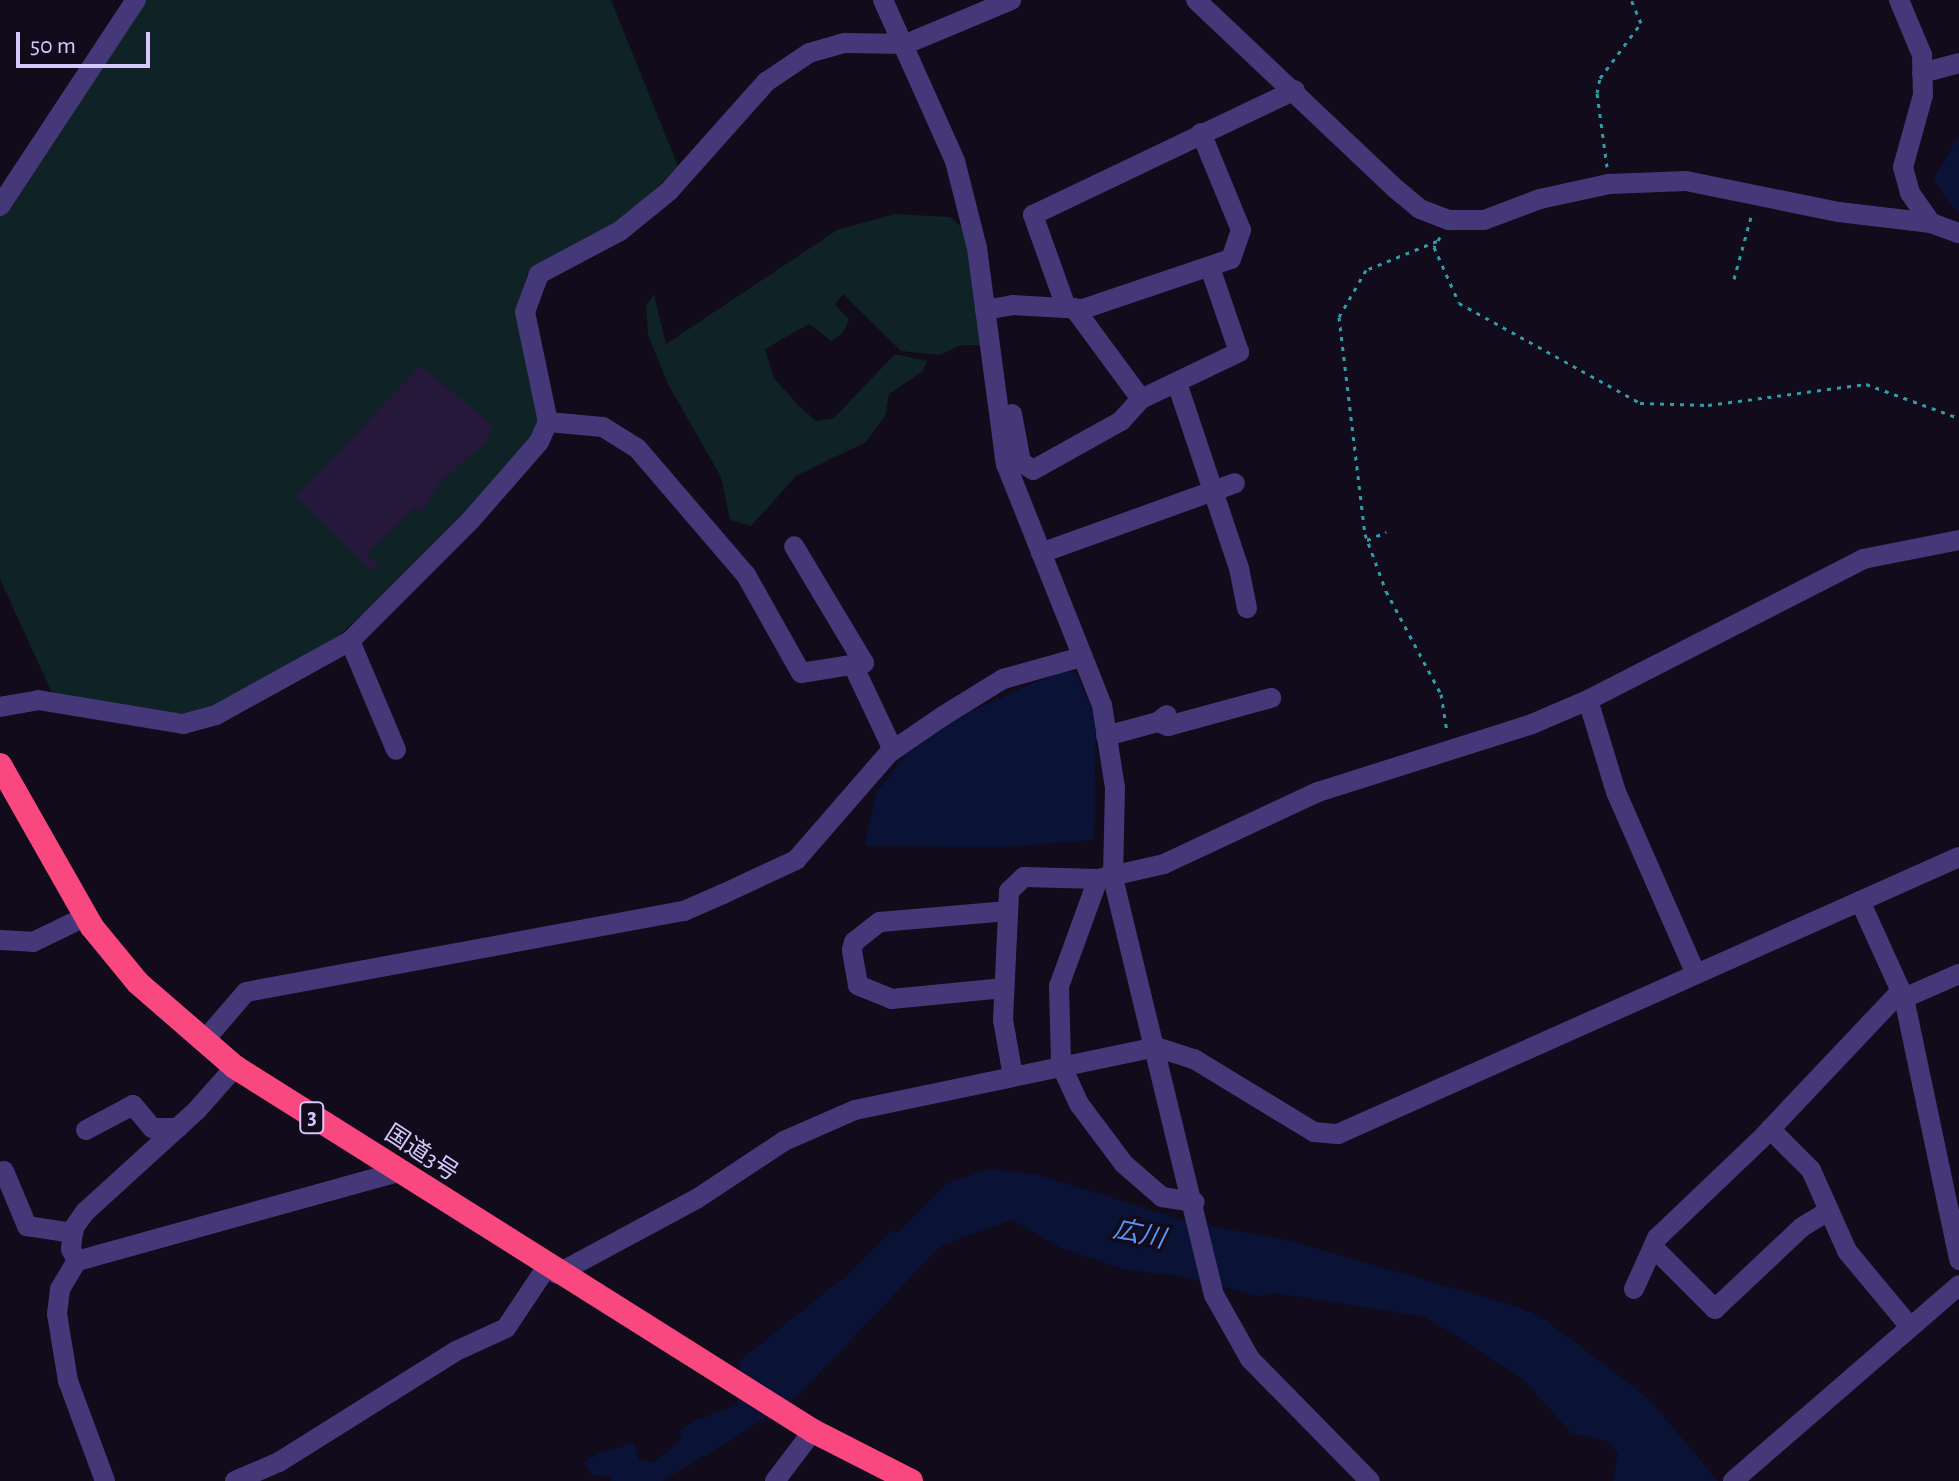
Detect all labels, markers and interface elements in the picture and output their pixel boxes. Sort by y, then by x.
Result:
scale bar [20,16,154,66]
text: 50 m [30,34,76,58]
road number: 3 [298,1100,326,1136]
street label: 国道3号 [379,1120,463,1188]
water label: 広川 [1110,1214,1168,1256]

